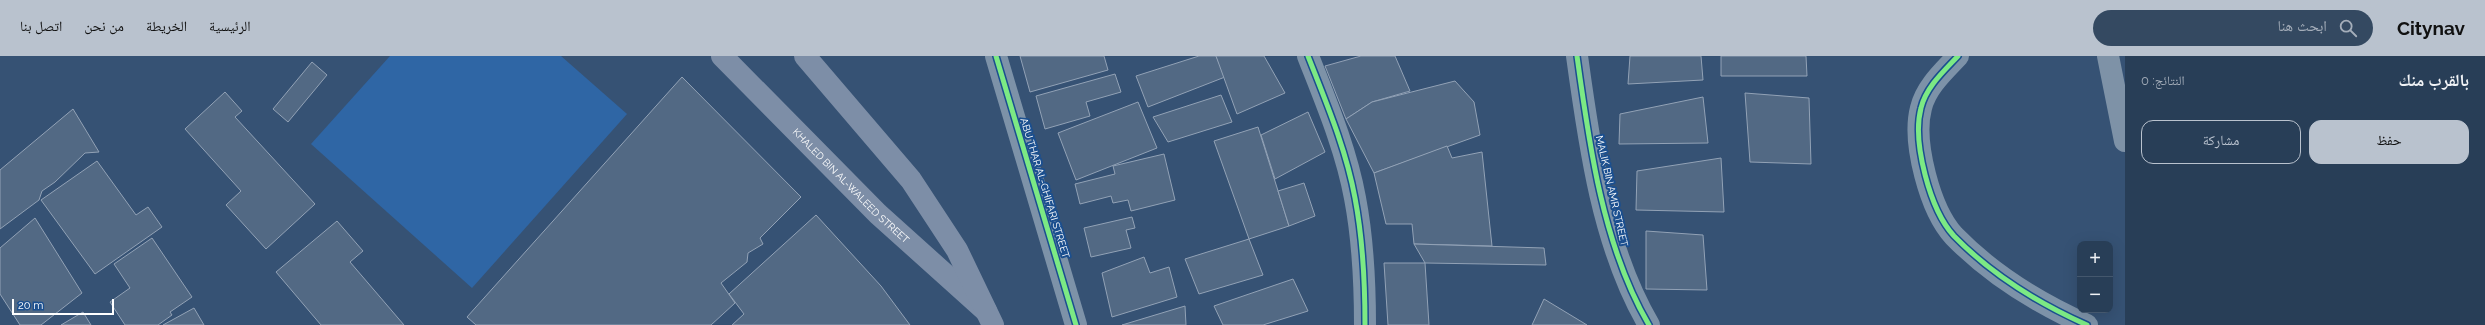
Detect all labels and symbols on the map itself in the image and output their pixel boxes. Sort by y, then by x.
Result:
street label: ABU THAR AL-GHIFARI STREET [1018,117,1072,259]
street label: KHALED BIN AL-WALEED STREET [791,126,912,245]
street label: MALIK BIN AMR STREET [1594,135,1630,247]
scale bar [12,297,114,316]

